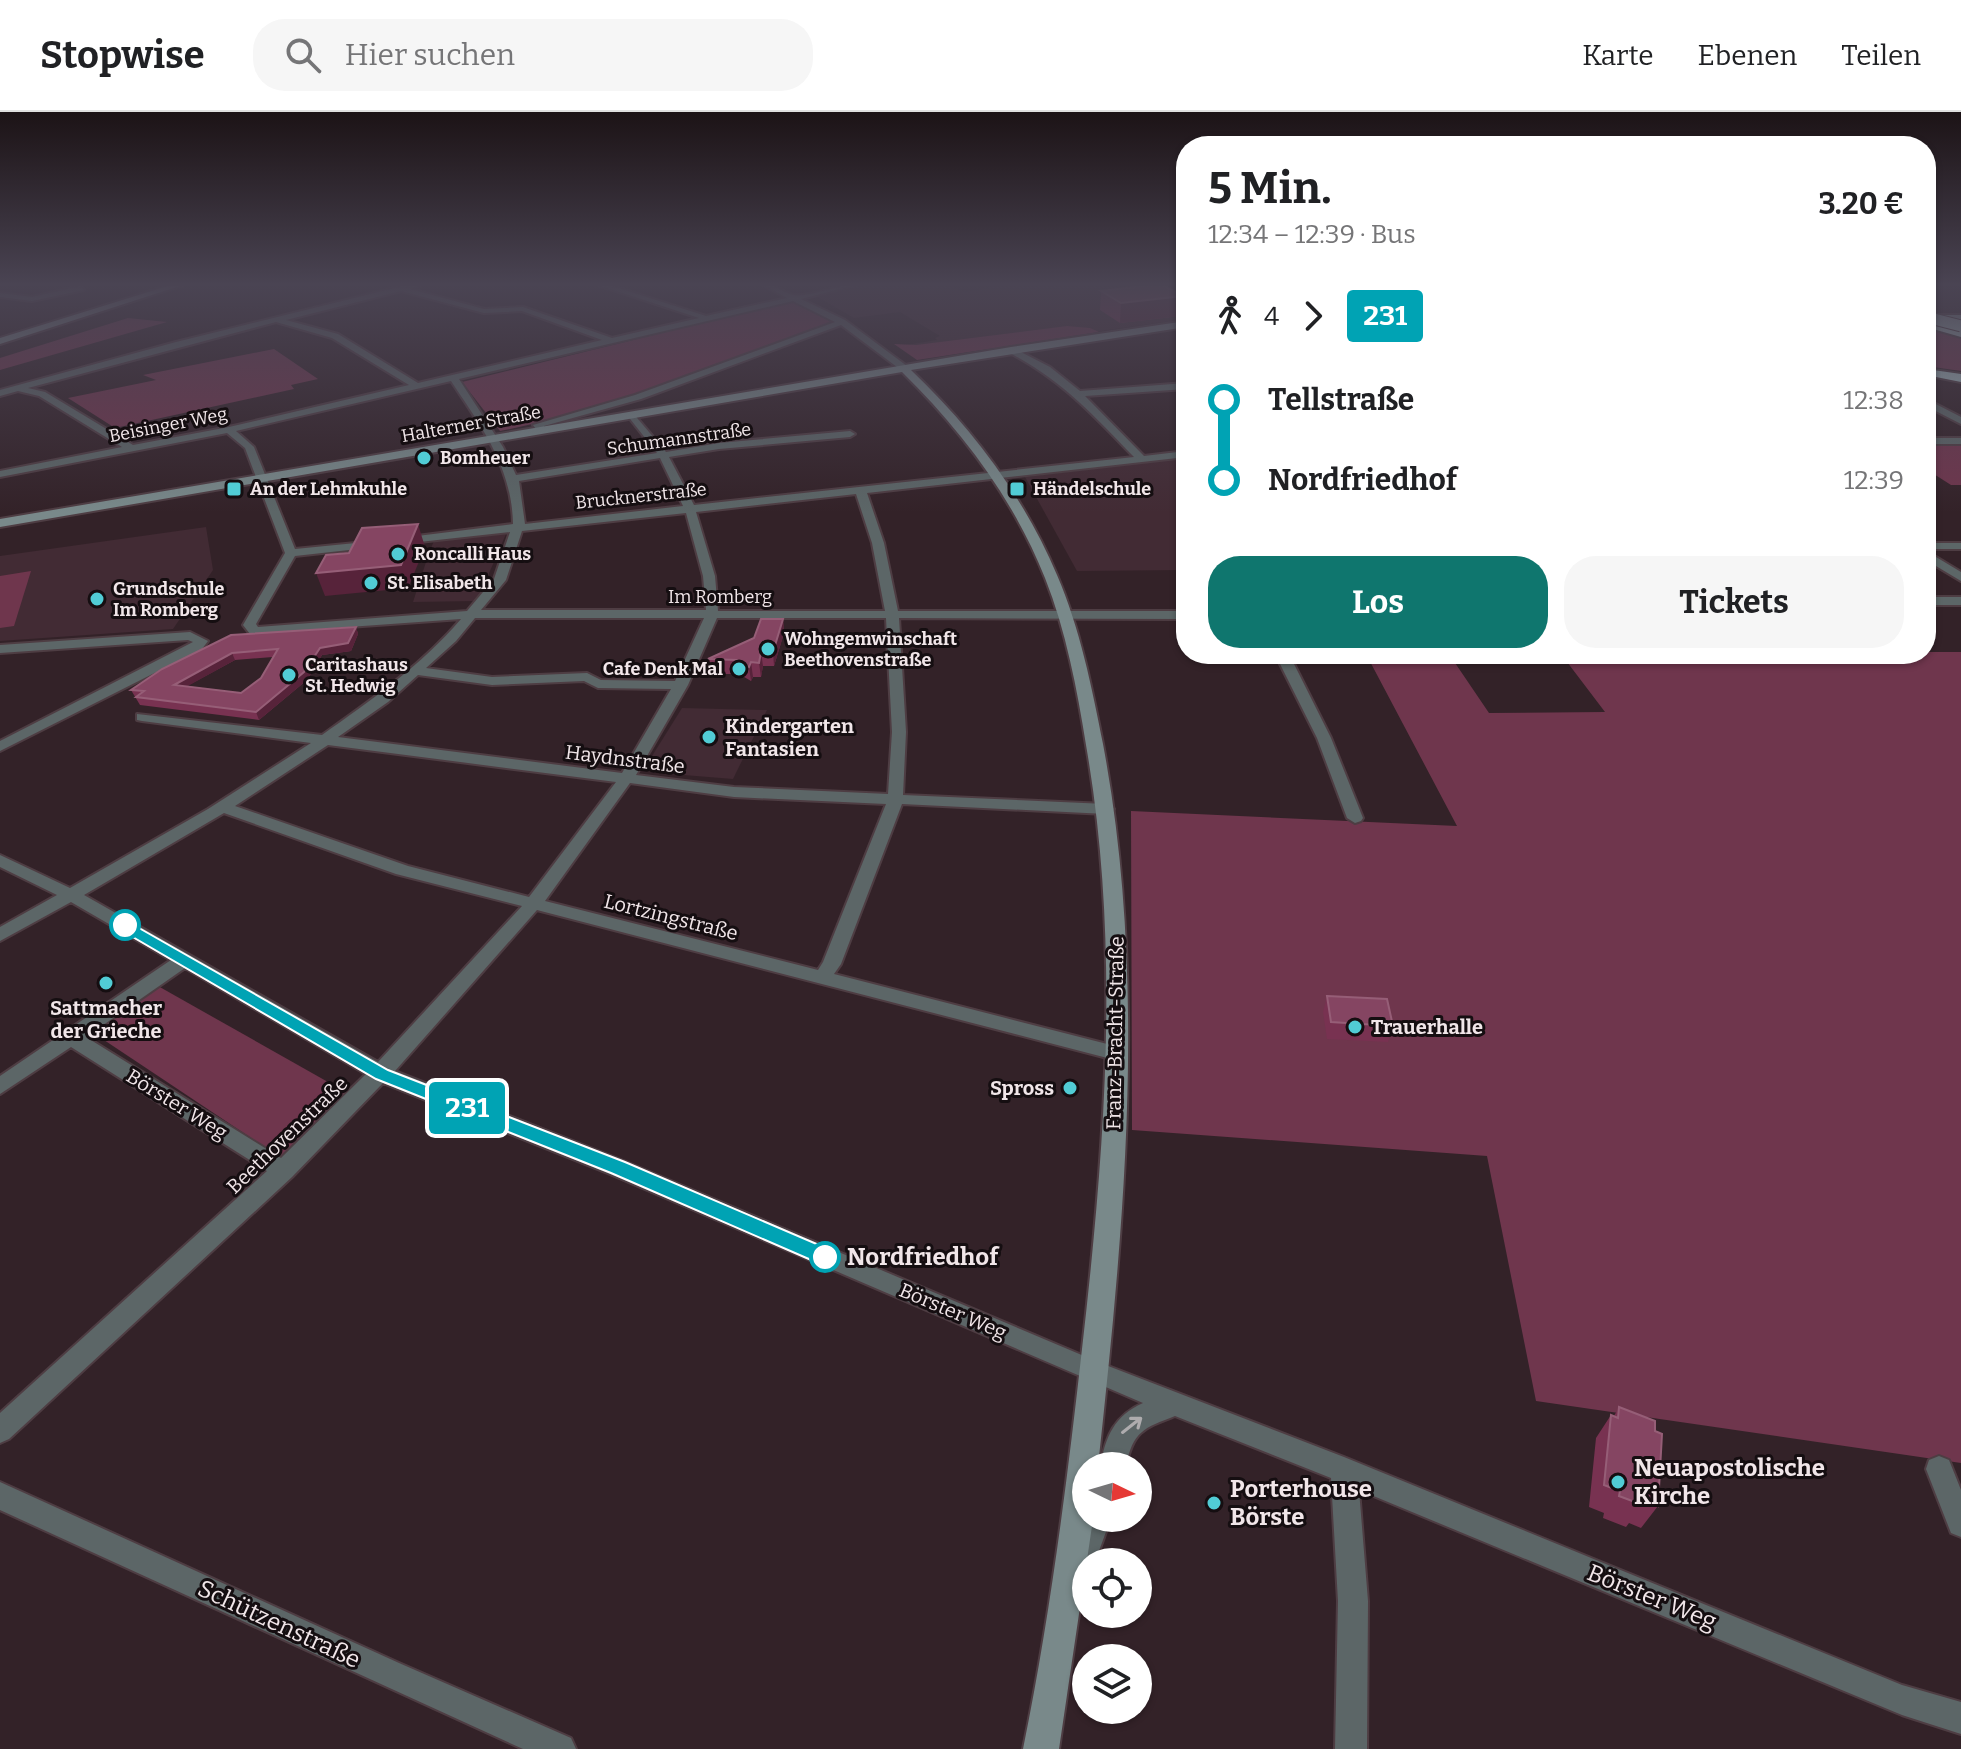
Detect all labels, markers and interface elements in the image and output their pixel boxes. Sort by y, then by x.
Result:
search box [253,19,813,91]
text: Stopwise [40,32,205,78]
icon: search [281,33,325,77]
text: Hier suchen [345,37,515,73]
text: Karte [1582,39,1654,72]
text: Ebenen [1698,39,1797,72]
text: Teilen [1841,39,1921,72]
text: 5 Min. [1208,162,1332,215]
text: 3.20 € [1819,186,1904,222]
text: 12:34 – 12:39 · Bus [1208,219,1416,250]
icon: walk [1208,294,1252,338]
icon: forward [1291,294,1335,338]
text: 231 [1363,299,1407,332]
text: 4 [1264,301,1279,332]
text: Tellstraße [1268,382,1414,418]
text: 12:38 [1843,385,1904,416]
street label: Halterner Straße [399,401,543,447]
street label: Beisinger Weg [107,403,229,447]
street label: Schumannstraße [605,418,753,460]
place label: Bomheuer [440,447,531,469]
marker: Bomheuer [415,449,433,467]
text: Nordfriedhof [1268,462,1457,498]
text: 12:39 [1844,465,1904,496]
place label: An der Lehmkuhle [250,478,407,500]
street label: Brucknerstraße [574,478,708,514]
place label: Händelschule [1033,478,1151,500]
marker: An der Lehmkuhle [225,480,243,498]
marker: Händelschule [1008,480,1026,498]
place label: Roncalli Haus [414,543,531,565]
marker: Roncalli Haus [389,545,407,563]
button: Los [1208,556,1548,648]
button: Tickets [1564,556,1904,648]
place label: St. Elisabeth [387,572,493,594]
marker: St. Elisabeth [362,574,380,592]
place label: Grundschule Im Romberg [113,578,225,621]
street label: Im Romberg [668,586,772,608]
marker: Grundschule Im Romberg [88,590,106,608]
place label: Wohngemwinschaft Beethovenstraße [784,628,957,671]
marker: Wohngemwinschaft Beethovenstraße [759,640,777,658]
place label: Caritashaus St. Hedwig [305,654,408,697]
place label: Cafe Denk Mal [603,658,723,680]
marker: Cafe Denk Mal [730,660,748,678]
marker: Caritashaus St. Hedwig [280,666,298,684]
place label: Kindergarten Fantasien [725,714,854,761]
marker: Kindergarten Fantasien [700,728,718,746]
street label: Haydnstraße [564,740,686,778]
street label: Lortzingstraße [601,889,741,945]
unlabelled marker [110,910,140,940]
street label: Franz-Bracht-Straße [1101,936,1129,1130]
marker: Sattmacher der Grieche [97,974,115,992]
place label: Sattmacher der Grieche [50,996,163,1043]
place label: Trauerhalle [1371,1015,1483,1039]
marker: Trauerhalle [1346,1018,1364,1036]
street label: Börster Weg [122,1064,232,1144]
street label: Beethovenstraße [222,1071,352,1199]
place label: Spross [990,1076,1054,1100]
marker: Spross [1061,1079,1079,1097]
line badge: 231 [421,1082,513,1134]
text: 231 [445,1091,489,1124]
marker: Nordfriedhof [810,1242,840,1272]
place label: Nordfriedhof [847,1243,1000,1271]
street label: Börster Weg [896,1278,1010,1344]
one-way arrow [1121,1417,1142,1434]
north arrow [1072,1452,1152,1532]
map controls [1072,1452,1152,1724]
place label: Neuapostolische Kirche [1634,1454,1825,1510]
marker: Neuapostolische Kirche [1609,1473,1627,1491]
place label: Porterhouse Börste [1230,1475,1372,1531]
marker: Porterhouse Börste [1205,1494,1223,1512]
button: locate [1072,1548,1152,1628]
street label: Börster Weg [1583,1558,1721,1636]
street label: Schützenstraße [193,1574,365,1674]
button: layers [1072,1644,1152,1724]

